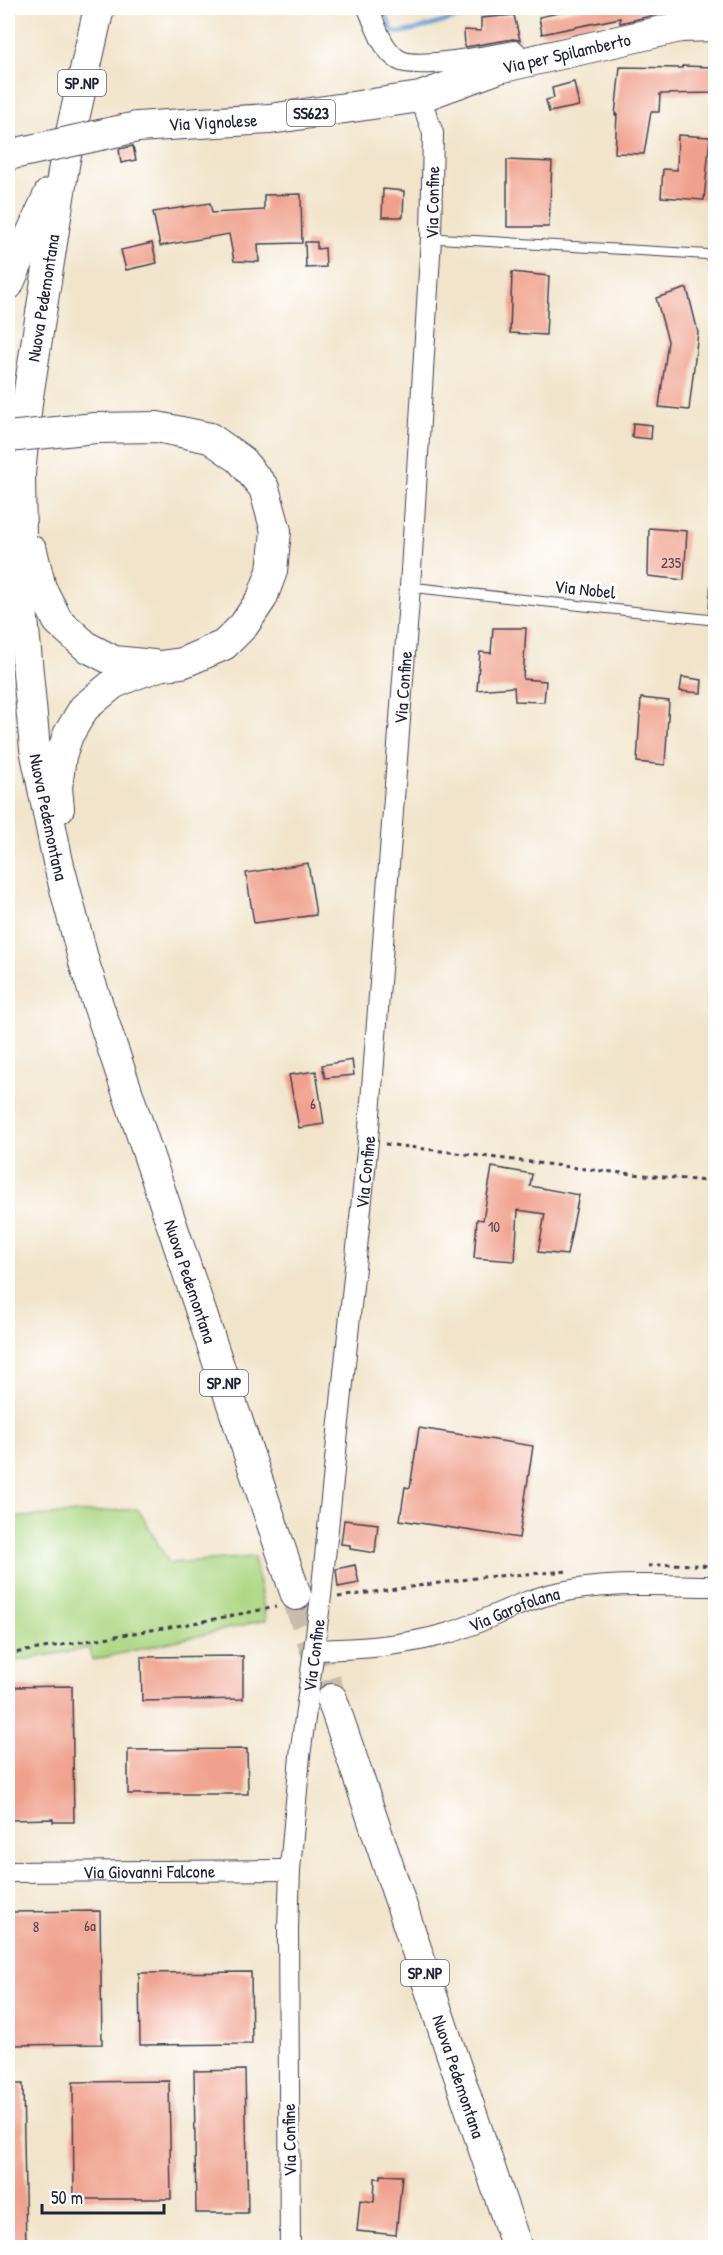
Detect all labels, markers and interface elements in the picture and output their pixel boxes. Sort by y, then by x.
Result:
street label: Via per Spilamberto [500,26,633,79]
road number: SP.NP [58,70,106,96]
road number: SS623 [287,100,335,126]
street label: Via Vignolese [168,107,258,137]
street label: Via Confine [418,166,445,239]
street label: Nuova Pedemontana [21,233,65,363]
house number: 235 [661,552,682,573]
street label: Via Nobel [553,573,617,605]
street label: Via Confine [387,650,418,725]
street label: Nuova Pedemontana [24,751,75,883]
house number: 6 [310,1093,316,1114]
street label: Via Confine [349,1135,381,1210]
street label: Nuova Pedemontana [158,1216,223,1346]
house number: 10 [488,1216,500,1237]
road number: SP.NP [200,1370,248,1396]
street label: Via Garofolana [465,1580,562,1637]
street label: Via Confine [296,1617,330,1693]
street label: Via Giovanni Falcone [83,1858,215,1884]
house number: 6a [84,1915,96,1936]
house number: 8 [33,1916,39,1937]
road number: SP.NP [401,1960,449,1986]
street label: Nuova Pedemontana [427,2011,491,2141]
street label: Via Confine [276,2103,302,2177]
scale bar [42,2177,164,2215]
text: 50 m [51,2185,83,2210]

